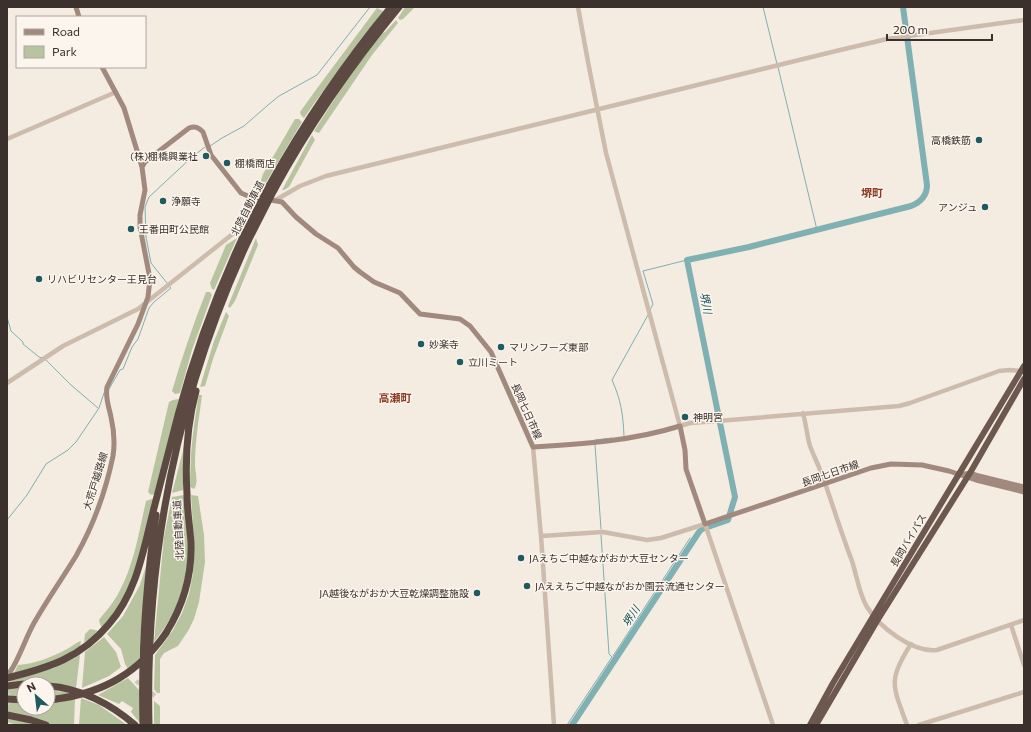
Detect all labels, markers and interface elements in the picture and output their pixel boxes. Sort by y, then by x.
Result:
legend [16,16,146,68]
scale bar [887,16,992,42]
text: 200 m [893,22,928,36]
text: Road [52,24,80,38]
text: Park [52,44,78,58]
place label: 高橋鉄筋 [931,134,971,146]
marker: 高橋鉄筋 [974,135,984,145]
place label: (株)棚橋興業社 [130,150,198,162]
marker: (株)棚橋興業社 [201,151,211,161]
place label: 棚橋商店 [235,157,275,169]
marker: 棚橋商店 [222,158,232,168]
street label: 北陸自動車道 [228,179,266,237]
district label: 堺町 [861,186,883,199]
place label: 浄願寺 [171,195,201,207]
marker: 浄願寺 [158,196,168,206]
place label: アンジュ [938,201,977,213]
marker: アンジュ [980,202,990,212]
place label: 王番田町公民館 [139,223,209,235]
marker: 王番田町公民館 [126,224,136,234]
place label: リハビリセンター王見台 [47,273,157,285]
marker: リハビリセンター王見台 [34,274,44,284]
water label: 堺川 [698,291,715,316]
place label: 妙楽寺 [429,338,459,350]
marker: 妙楽寺 [416,339,426,349]
place label: マリンフーズ東部 [509,341,588,353]
marker: マリンフーズ東部 [496,342,506,352]
place label: 立川ミート [468,356,518,368]
marker: 立川ミート [455,357,465,367]
street label: 長岡七日市線 [509,381,545,441]
district label: 高瀬町 [379,391,412,404]
place label: 神明宮 [693,411,723,423]
marker: 神明宮 [680,412,690,422]
street label: 大荒戸越路線 [80,451,110,511]
street label: 長岡七日市線 [800,458,860,488]
street label: 北陸自動車道 [170,500,186,560]
street label: 長岡バイパス [887,511,929,569]
place label: JAえちご中越ながおか大豆センター [529,552,689,564]
marker: JAえちご中越ながおか大豆センター [516,553,526,563]
place label: JAええちご中越ながおか園芸流通センター [535,580,725,592]
marker: JAええちご中越ながおか園芸流通センター [522,581,532,591]
place label: JA越後ながおか大豆乾燥調整施設 [319,587,469,599]
marker: JA越後ながおか大豆乾燥調整施設 [472,588,482,598]
water label: 堺川 [619,602,643,628]
north arrow [16,676,56,716]
text: N [24,679,38,694]

